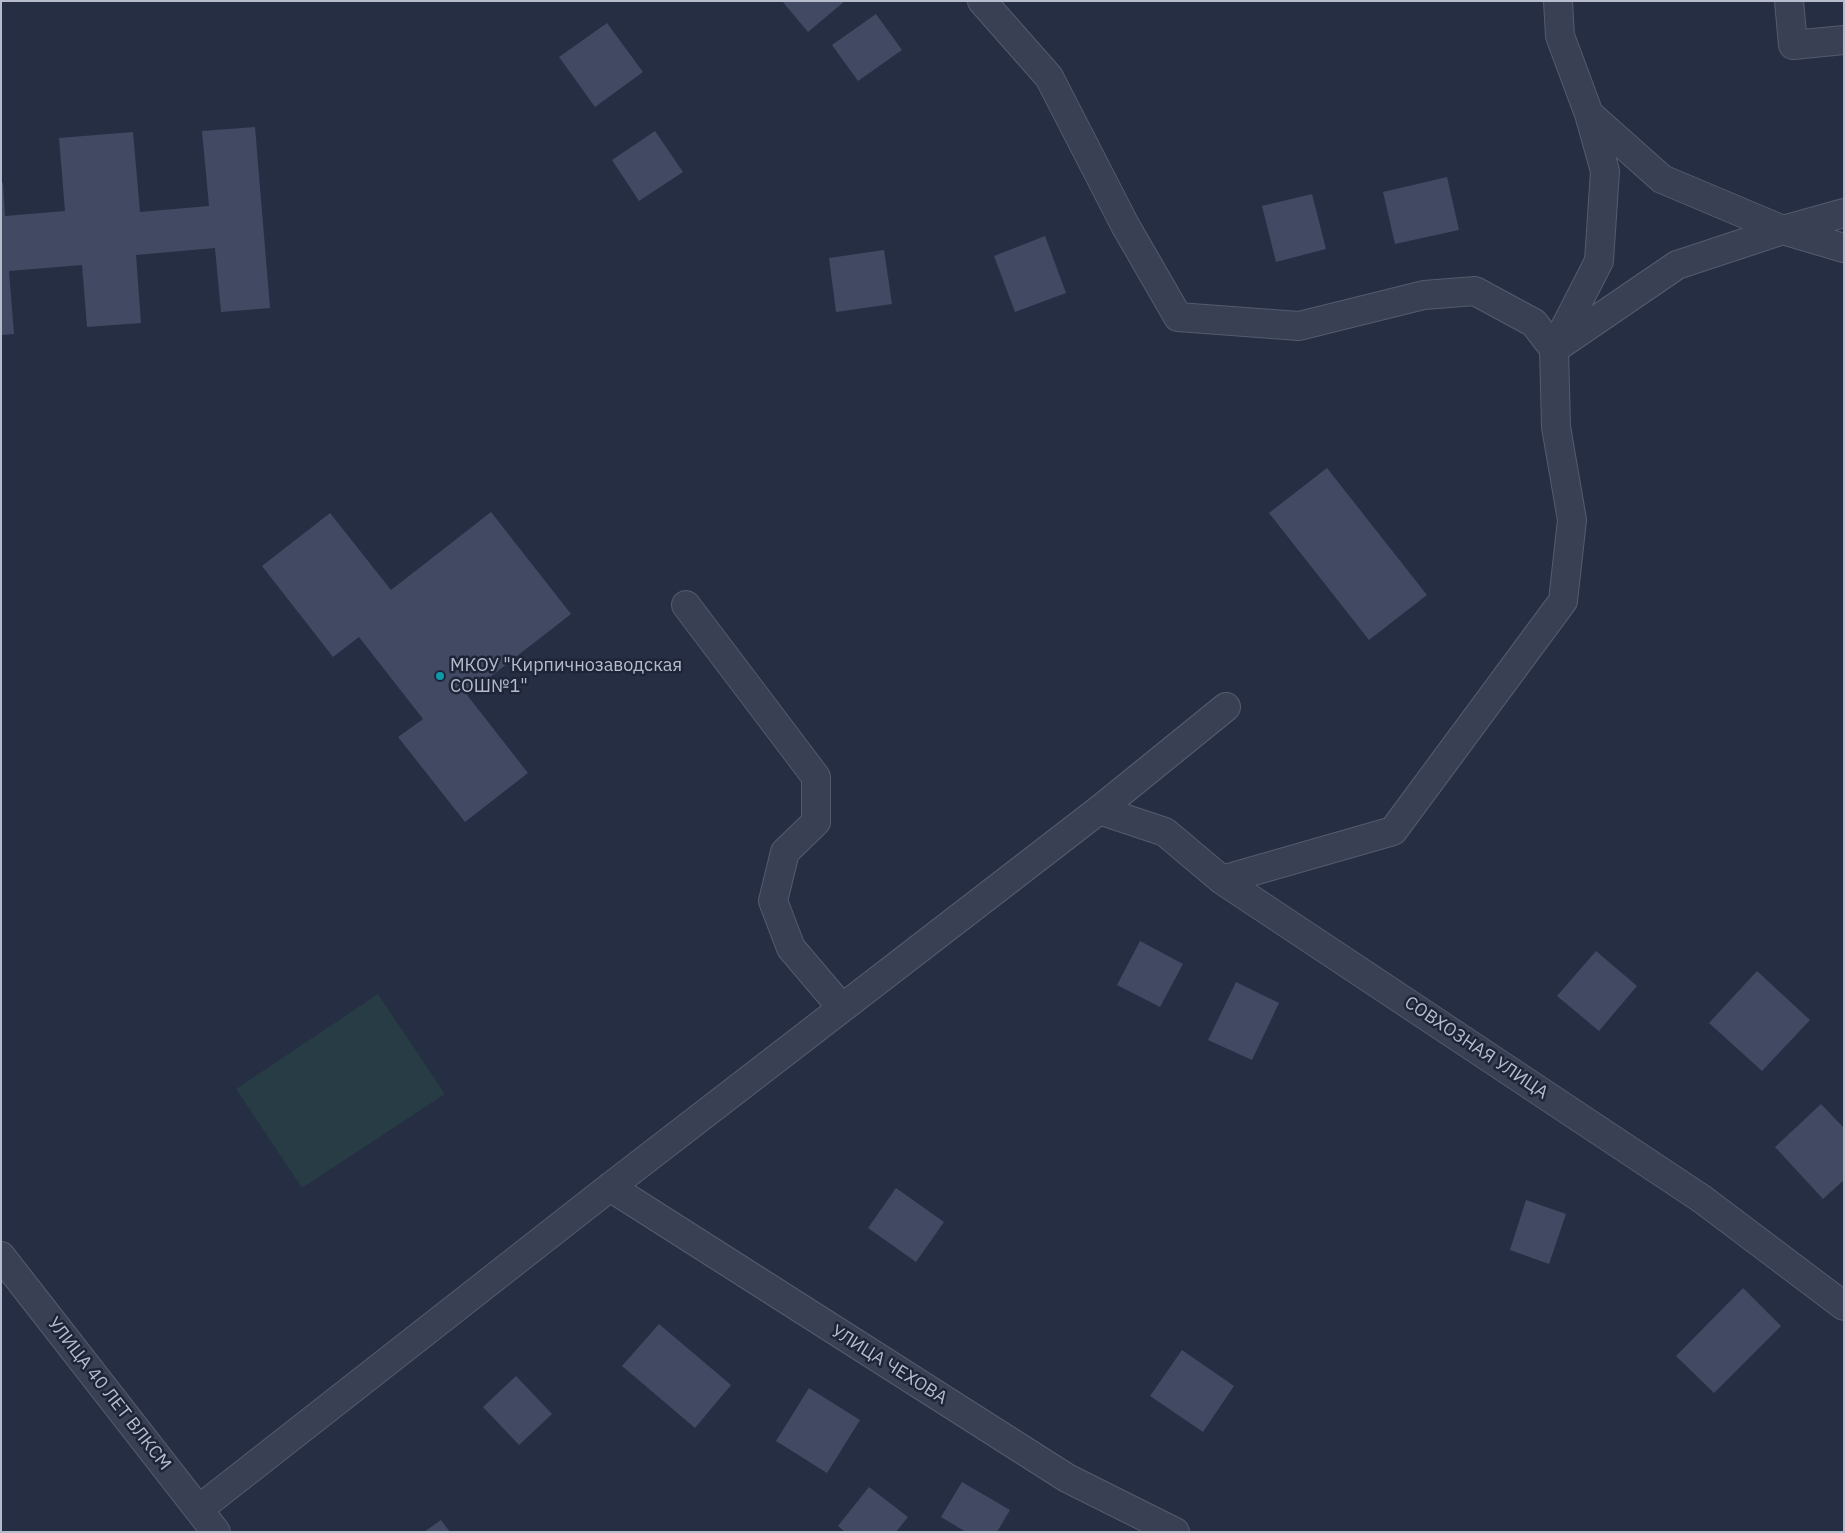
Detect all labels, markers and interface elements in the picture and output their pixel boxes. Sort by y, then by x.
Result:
place label: МКОУ "Кирпичнозаводская СОШ№1" [450,655,682,698]
marker: МКОУ "Кирпичнозаводская СОШ№1" [434,670,446,682]
street label: СОВХОЗНАЯ УЛИЦА [1400,992,1552,1104]
street label: УЛИЦА 40 ЛЕТ ВЛКСМ [43,1313,175,1475]
street label: УЛИЦА ЧЕХОВА [827,1321,951,1409]

